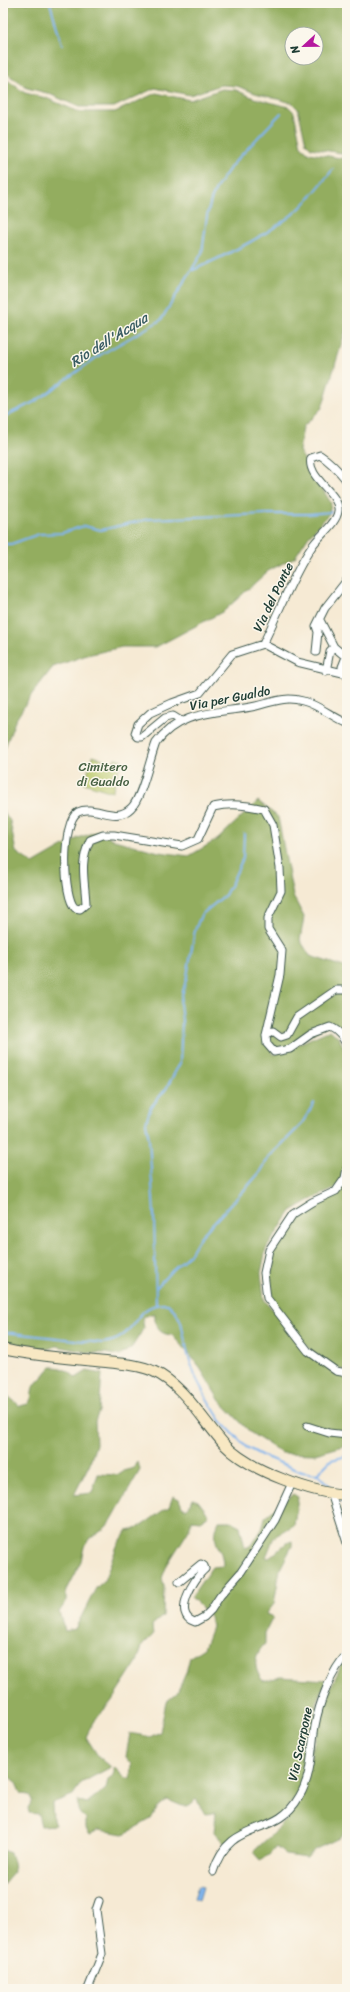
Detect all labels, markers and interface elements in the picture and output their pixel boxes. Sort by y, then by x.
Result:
north arrow [284,26,324,66]
text: N [285,42,306,58]
water label: Rio dell'Acqua [65,305,155,374]
street label: Via del Ponte [246,558,300,636]
street label: Via per Gualdo [188,679,273,717]
park label: Cimitero di Gualdo [77,755,130,793]
street label: Via Scarpone [281,1705,319,1783]

